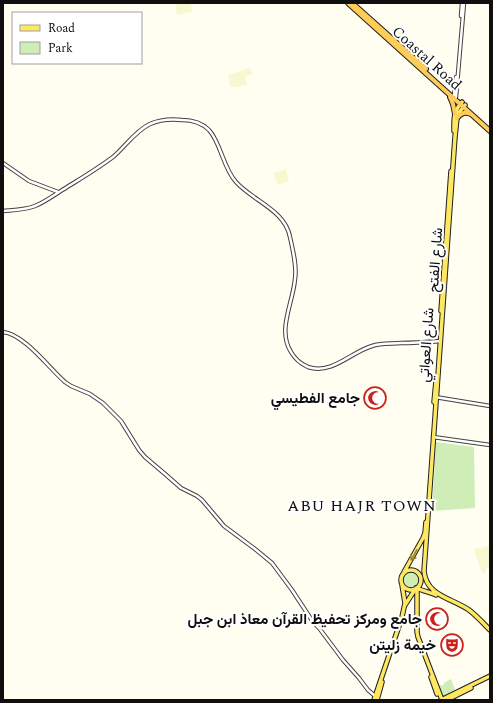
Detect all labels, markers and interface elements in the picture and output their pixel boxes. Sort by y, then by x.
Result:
legend [12,12,142,64]
text: Road [48,19,75,38]
street label: Coastal Road [387,21,467,96]
text: Park [48,39,73,58]
street label: شارع الفتح [422,227,449,293]
street label: شارع العواتي [412,307,442,383]
mosque icon: جامع الفطيسي [362,385,388,411]
place label: جامع الفطيسي [271,387,360,411]
district label: ABU HAJR TOWN [287,494,437,518]
one-way arrow [409,549,417,561]
mosque icon: جامع ومركز تحفيظ القرآن معاذ ابن جبل [424,606,450,632]
place label: جامع ومركز تحفيظ القرآن معاذ ابن جبل [188,608,422,631]
theatre icon: خيمة زليتن [439,632,465,658]
place label: خيمة زليتن [369,634,436,657]

